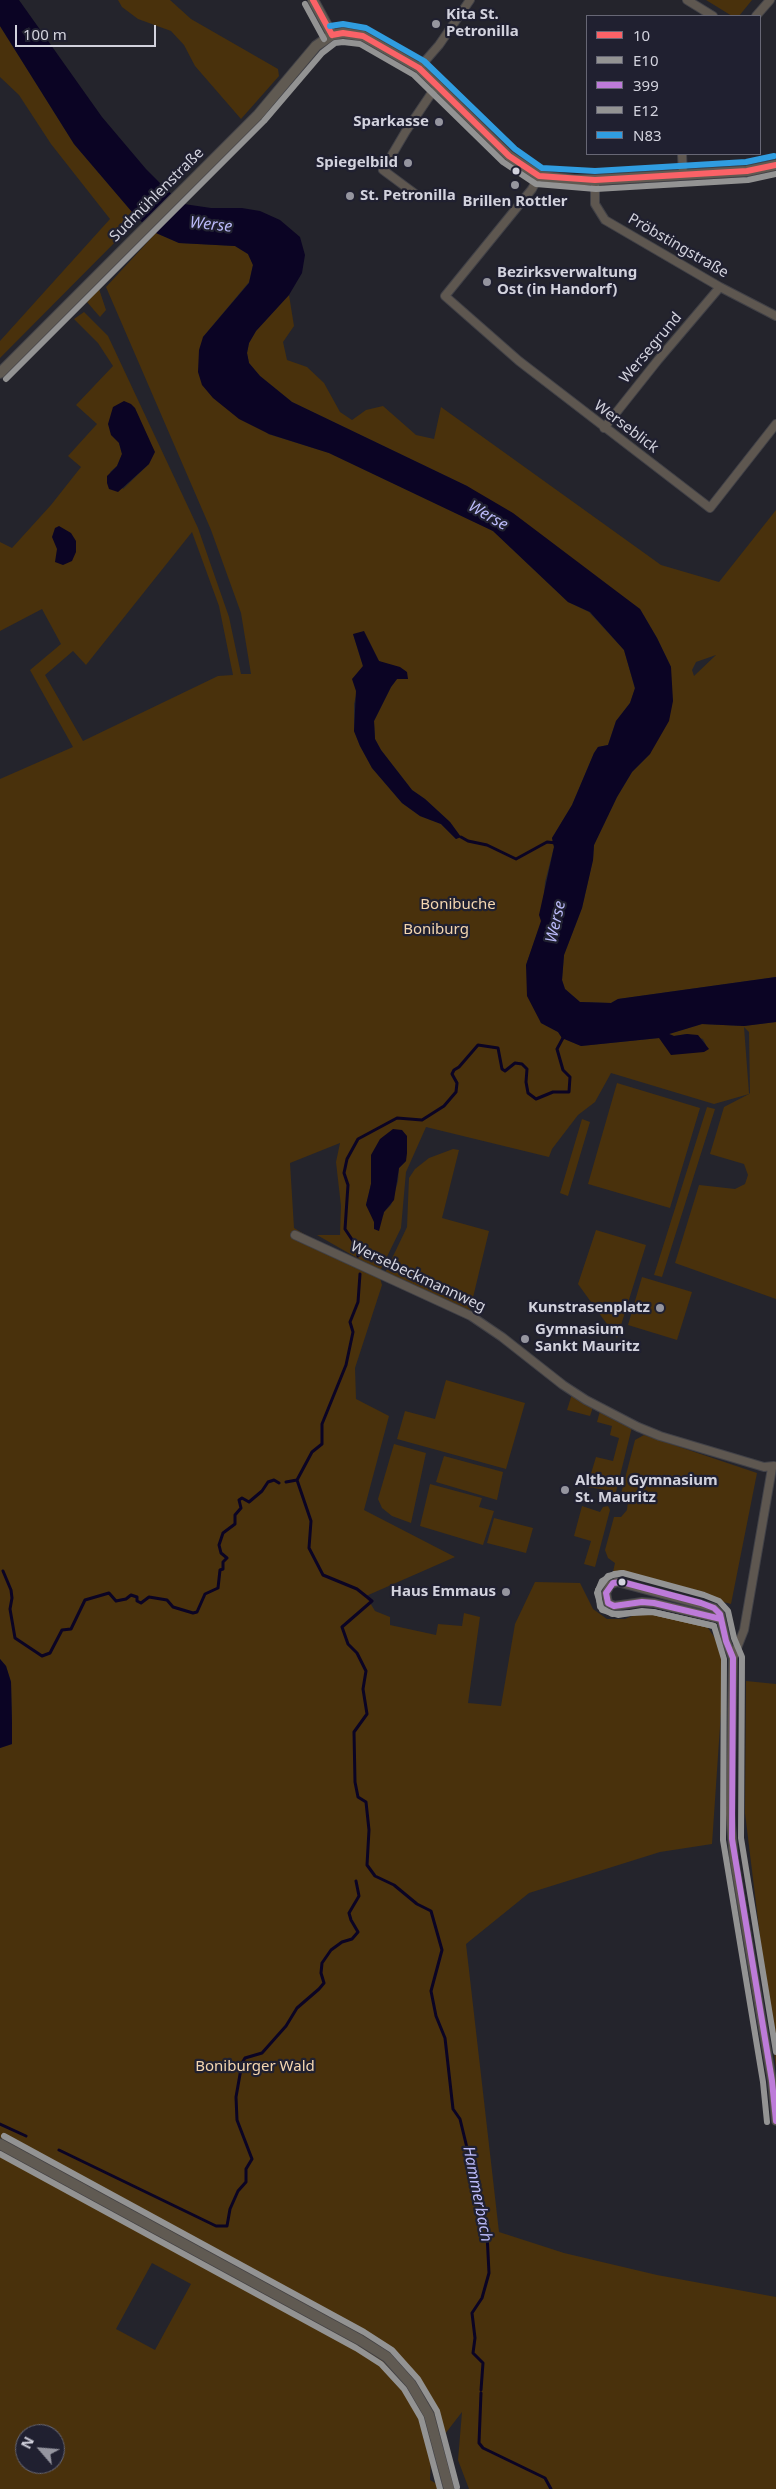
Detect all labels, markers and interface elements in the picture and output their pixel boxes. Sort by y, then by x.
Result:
place label: Kita St. Petronilla [446,6,519,41]
scale bar [18,15,159,47]
legend [586,15,761,155]
marker: Kita St. Petronilla [430,18,442,30]
text: 100 m [23,24,67,44]
text: 10 [633,25,650,45]
text: E10 [633,50,659,70]
text: 399 [633,75,659,95]
text: E12 [633,100,659,120]
place label: Sparkasse [353,113,429,131]
marker: Sparkasse [433,116,445,128]
text: N83 [633,125,662,145]
street label: Sudmühlenstraße [106,144,208,246]
place label: Spiegelbild [316,154,398,172]
marker: Spiegelbild [402,157,414,169]
unlabelled marker [511,166,521,176]
marker: Brillen Rottler [509,179,521,191]
place label: St. Petronilla [360,187,456,205]
marker: St. Petronilla [344,190,356,202]
place label: Brillen Rottler [462,193,568,211]
street label: Pröbstingstraße [625,210,731,282]
water label: Werse [189,213,233,237]
place label: Bezirksverwaltung Ost (in Handorf) [497,264,637,299]
marker: Bezirksverwaltung Ost (in Handorf) [481,276,493,288]
street label: Wersegrund [616,309,686,387]
street label: Werseblick [590,397,662,457]
water label: Werse [465,497,511,535]
park label: Bonibuche [420,896,496,914]
water label: Werse [542,899,570,945]
park label: Boniburg [403,921,469,939]
street label: Wersebeckmannweg [347,1238,489,1316]
place label: Kunstrasenplatz [528,1299,650,1317]
marker: Kunstrasenplatz [654,1302,666,1314]
place label: Gymnasium Sankt Mauritz [535,1321,640,1356]
marker: Gymnasium Sankt Mauritz [519,1333,531,1345]
place label: Altbau Gymnasium St. Mauritz [575,1472,718,1507]
marker: Altbau Gymnasium St. Mauritz [559,1484,571,1496]
unlabelled marker [617,1577,627,1587]
place label: Haus Emmaus [390,1583,496,1601]
marker: Haus Emmaus [500,1586,512,1598]
park label: Boniburger Wald [195,2058,315,2076]
water label: Hammerbach [458,2144,496,2244]
north arrow [15,2424,65,2474]
text: N [16,2433,38,2452]

